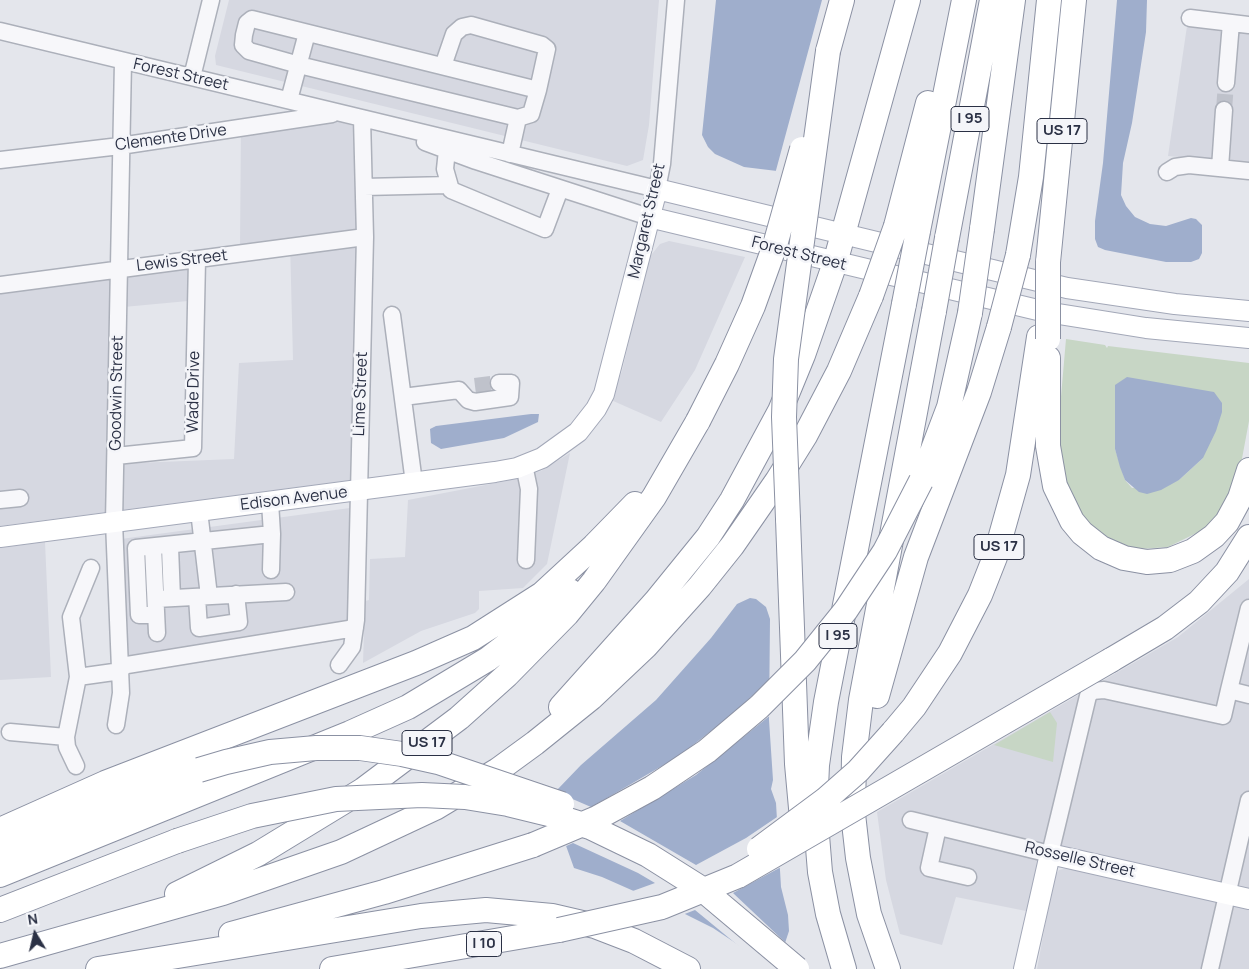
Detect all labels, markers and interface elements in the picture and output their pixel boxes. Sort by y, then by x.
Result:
street label: Forest Street [131,55,231,95]
road number: I 95 [951,106,989,132]
road number: US 17 [1037,118,1087,144]
street label: Clemente Drive [114,121,228,155]
street label: Margaret Street [624,161,670,281]
street label: Forest Street [750,233,848,275]
street label: Lewis Street [135,246,229,276]
street label: Goodwin Street [106,335,128,451]
street label: Wade Drive [184,351,204,433]
street label: Lime Street [350,351,372,437]
street label: Edison Avenue [239,483,349,515]
road number: US 17 [974,534,1024,560]
road number: I 95 [819,624,857,648]
road number: US 17 [402,730,452,756]
street label: Rosselle Street [1023,838,1137,882]
north arrow [10,909,60,959]
text: N [26,909,39,929]
road number: I 10 [466,932,502,956]

